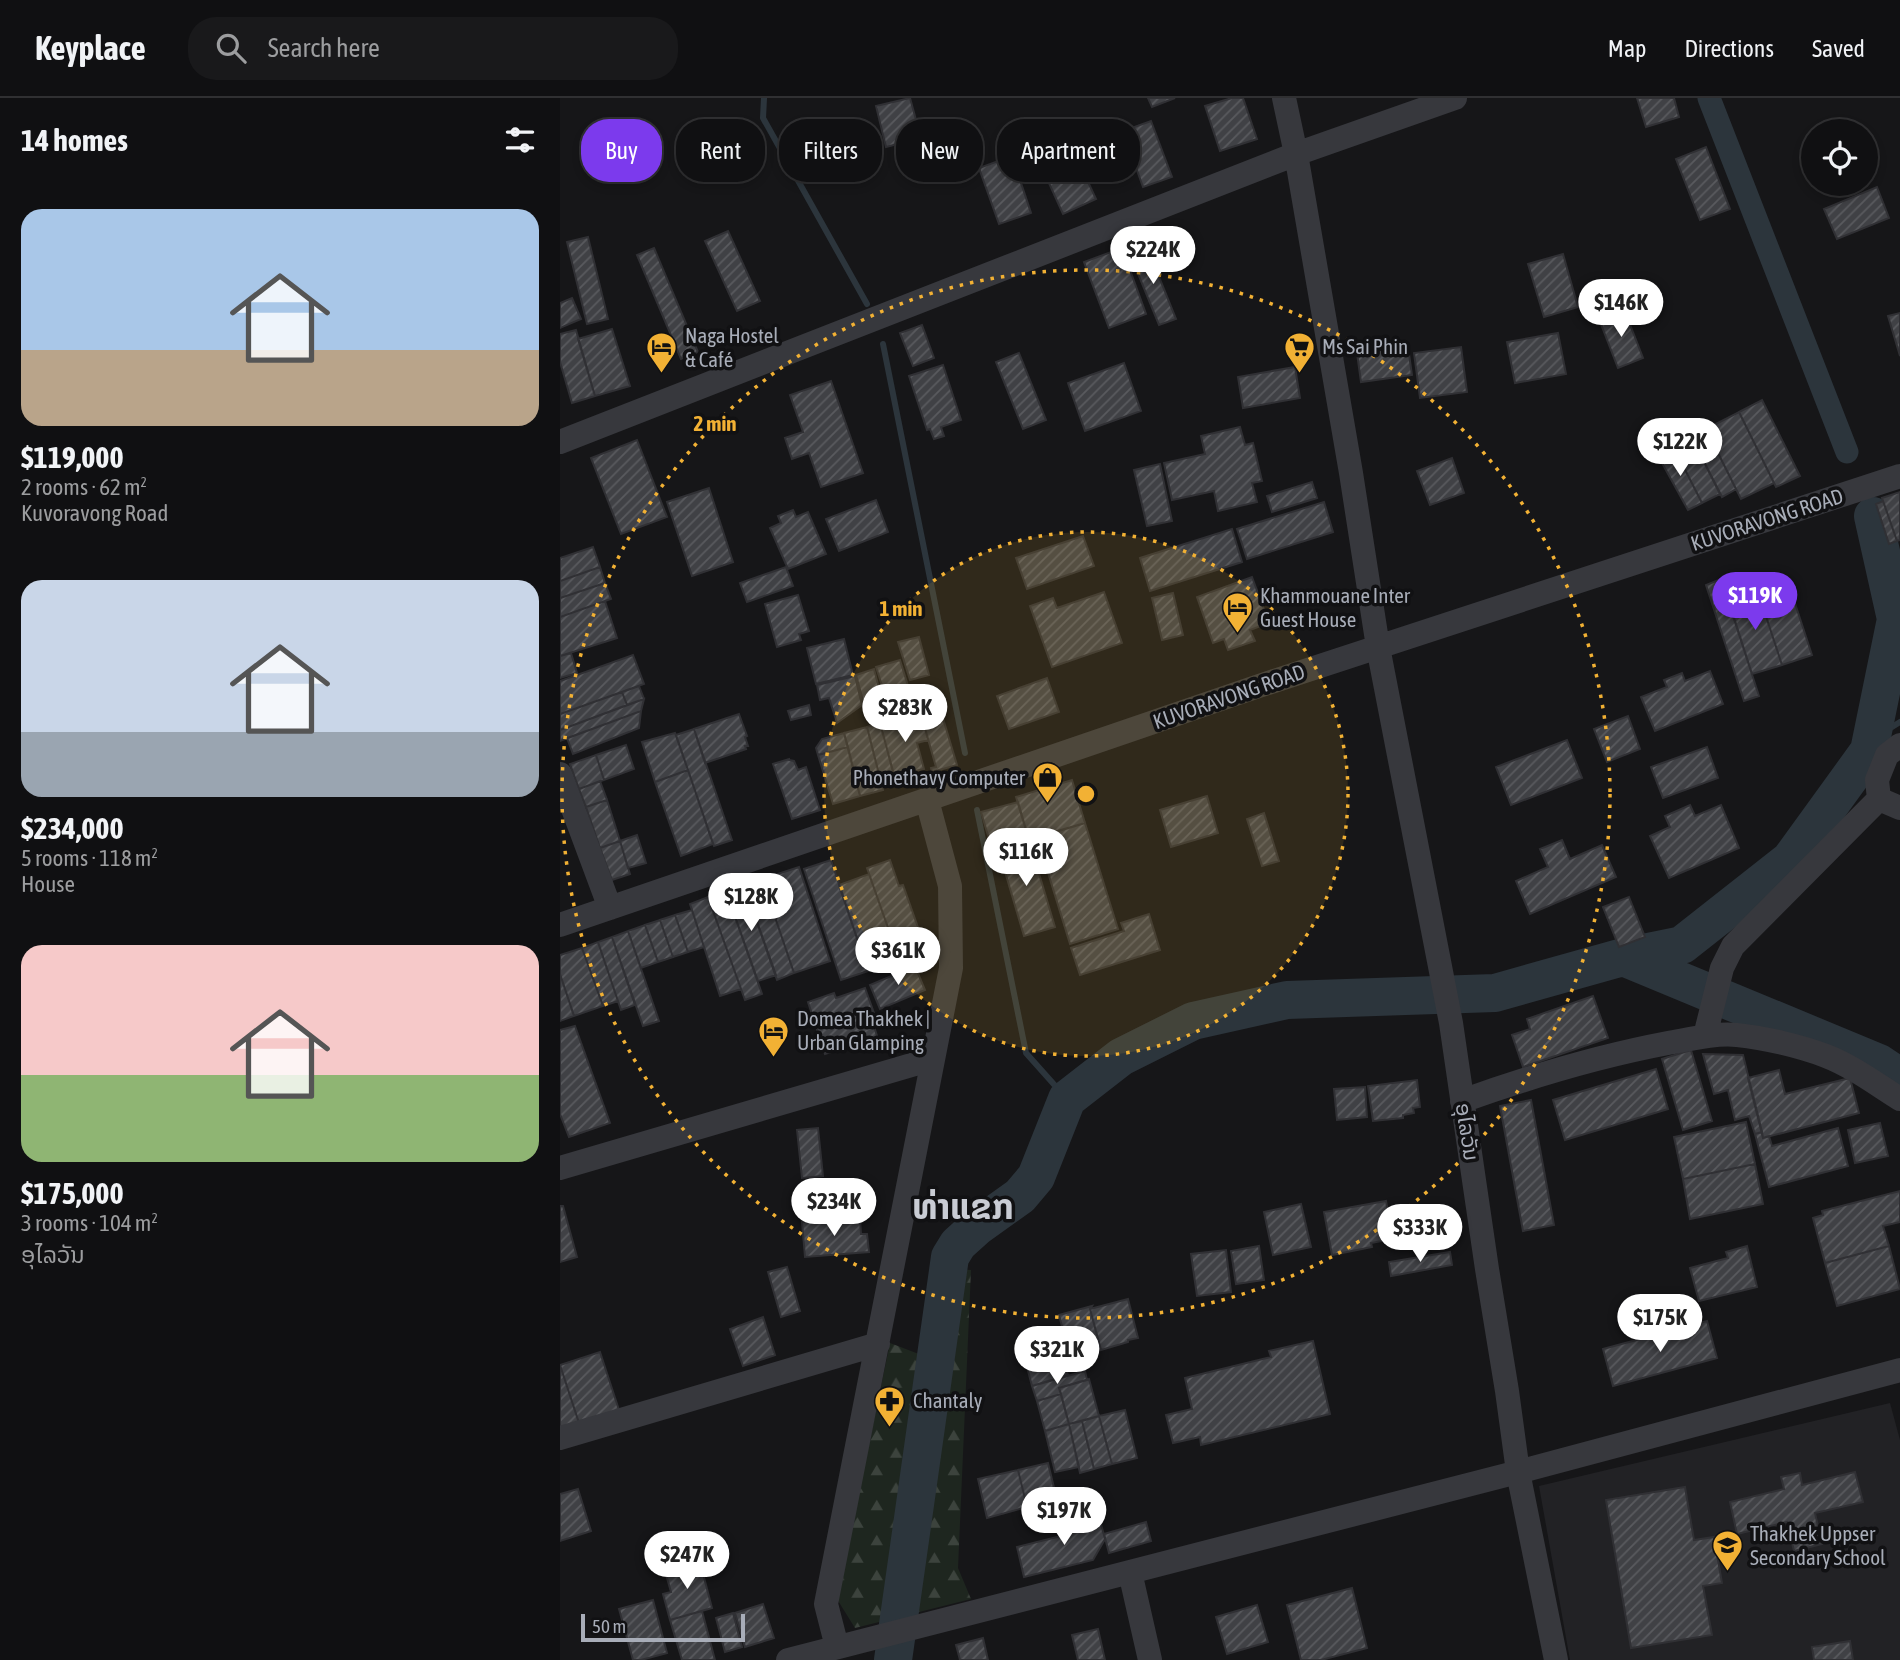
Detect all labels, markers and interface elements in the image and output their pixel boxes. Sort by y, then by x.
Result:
search box [188,17,678,80]
text: Keyplace [35,29,146,67]
icon: search [212,29,250,67]
text: Search here [268,33,380,63]
text: Map [1608,35,1646,62]
text: Directions [1684,35,1774,62]
text: Saved [1812,35,1865,62]
chip: Buy [581,119,662,182]
chip: Rent [676,119,765,182]
chip: Filters [779,119,882,182]
chip: New [896,119,983,182]
chip: Apartment [997,119,1140,182]
map controls [1801,119,1878,196]
button: locate [1801,119,1878,196]
icon: filters [501,121,539,159]
text: 14 homes [21,123,128,157]
pin: $224K [1104,226,1202,286]
text: $224K [1126,236,1180,262]
icon: home [217,255,343,381]
pin: $146K [1572,280,1670,339]
text: $146K [1594,289,1648,315]
place label: Naga Hostel & Café [685,323,779,371]
supermarket icon: Ms Sai Phin [1282,330,1316,374]
hotel icon: Naga Hostel & Café [645,331,679,375]
place label: Ms Sai Phin [1322,334,1408,358]
text: 2 min [694,411,736,435]
pin: $122K [1631,418,1729,478]
text: $122K [1653,428,1707,454]
text: $119,000 [21,440,124,474]
text: 2 rooms · 62 m² [21,474,147,500]
street label: KUVORAVONG ROAD [1687,483,1846,555]
text: Kuvoravong Road [21,500,168,526]
pin: $119K [1706,573,1804,632]
text: $119K [1728,582,1782,608]
place label: Khammouane Inter Guest House [1260,583,1411,631]
hotel icon: Khammouane Inter Guest House [1220,591,1254,635]
text: 1 min [880,596,922,620]
icon: home [217,626,343,752]
street label: KUVORAVONG ROAD [1150,659,1308,733]
pin: $283K [856,684,954,744]
text: $283K [878,694,932,720]
shop icon: Phonethavy Computer [1031,761,1065,805]
place label: Phonethavy Computer [853,765,1026,789]
centre of rings [1074,782,1098,806]
text: $234,000 [21,811,124,845]
pin: $116K [977,828,1075,888]
text: $116K [999,838,1053,864]
text: 5 rooms · 118 m² [21,845,158,871]
text: House [21,871,75,897]
pin: $128K [702,874,800,933]
text: $128K [724,883,778,909]
pin: $361K [849,928,947,987]
text: $361K [871,937,925,963]
icon: home [217,991,343,1117]
place label: Domea Thakhek | Urban Glamping [797,1006,930,1054]
hotel icon: Domea Thakhek | Urban Glamping [757,1014,791,1058]
street label: ອຸໄລວັນ [1449,1101,1484,1163]
text: $175,000 [21,1176,124,1210]
pin: $234K [785,1178,883,1238]
district label: ທ່າແຂກ [912,1186,1014,1226]
text: $234K [807,1188,861,1214]
pin: $333K [1371,1204,1469,1264]
text: 3 rooms · 104 m² [21,1210,158,1236]
text: $333K [1393,1214,1447,1240]
text: ອຸໄລວັນ [21,1242,85,1268]
pin: $175K [1611,1294,1709,1354]
text: $175K [1633,1304,1687,1330]
pin: $321K [1008,1326,1106,1386]
text: $321K [1030,1336,1084,1362]
pharmacy icon: Chantaly [873,1384,907,1428]
place label: Chantaly [913,1388,983,1412]
pin: $197K [1015,1488,1113,1547]
text: $197K [1037,1497,1091,1523]
place label: Thakhek Uppser Secondary School [1750,1521,1886,1569]
school or university icon: Thakhek Uppser Secondary School [1710,1529,1744,1573]
pin: $247K [638,1532,736,1591]
text: $247K [660,1541,714,1567]
scale bar [581,1611,746,1643]
text: 50 m [592,1615,626,1637]

